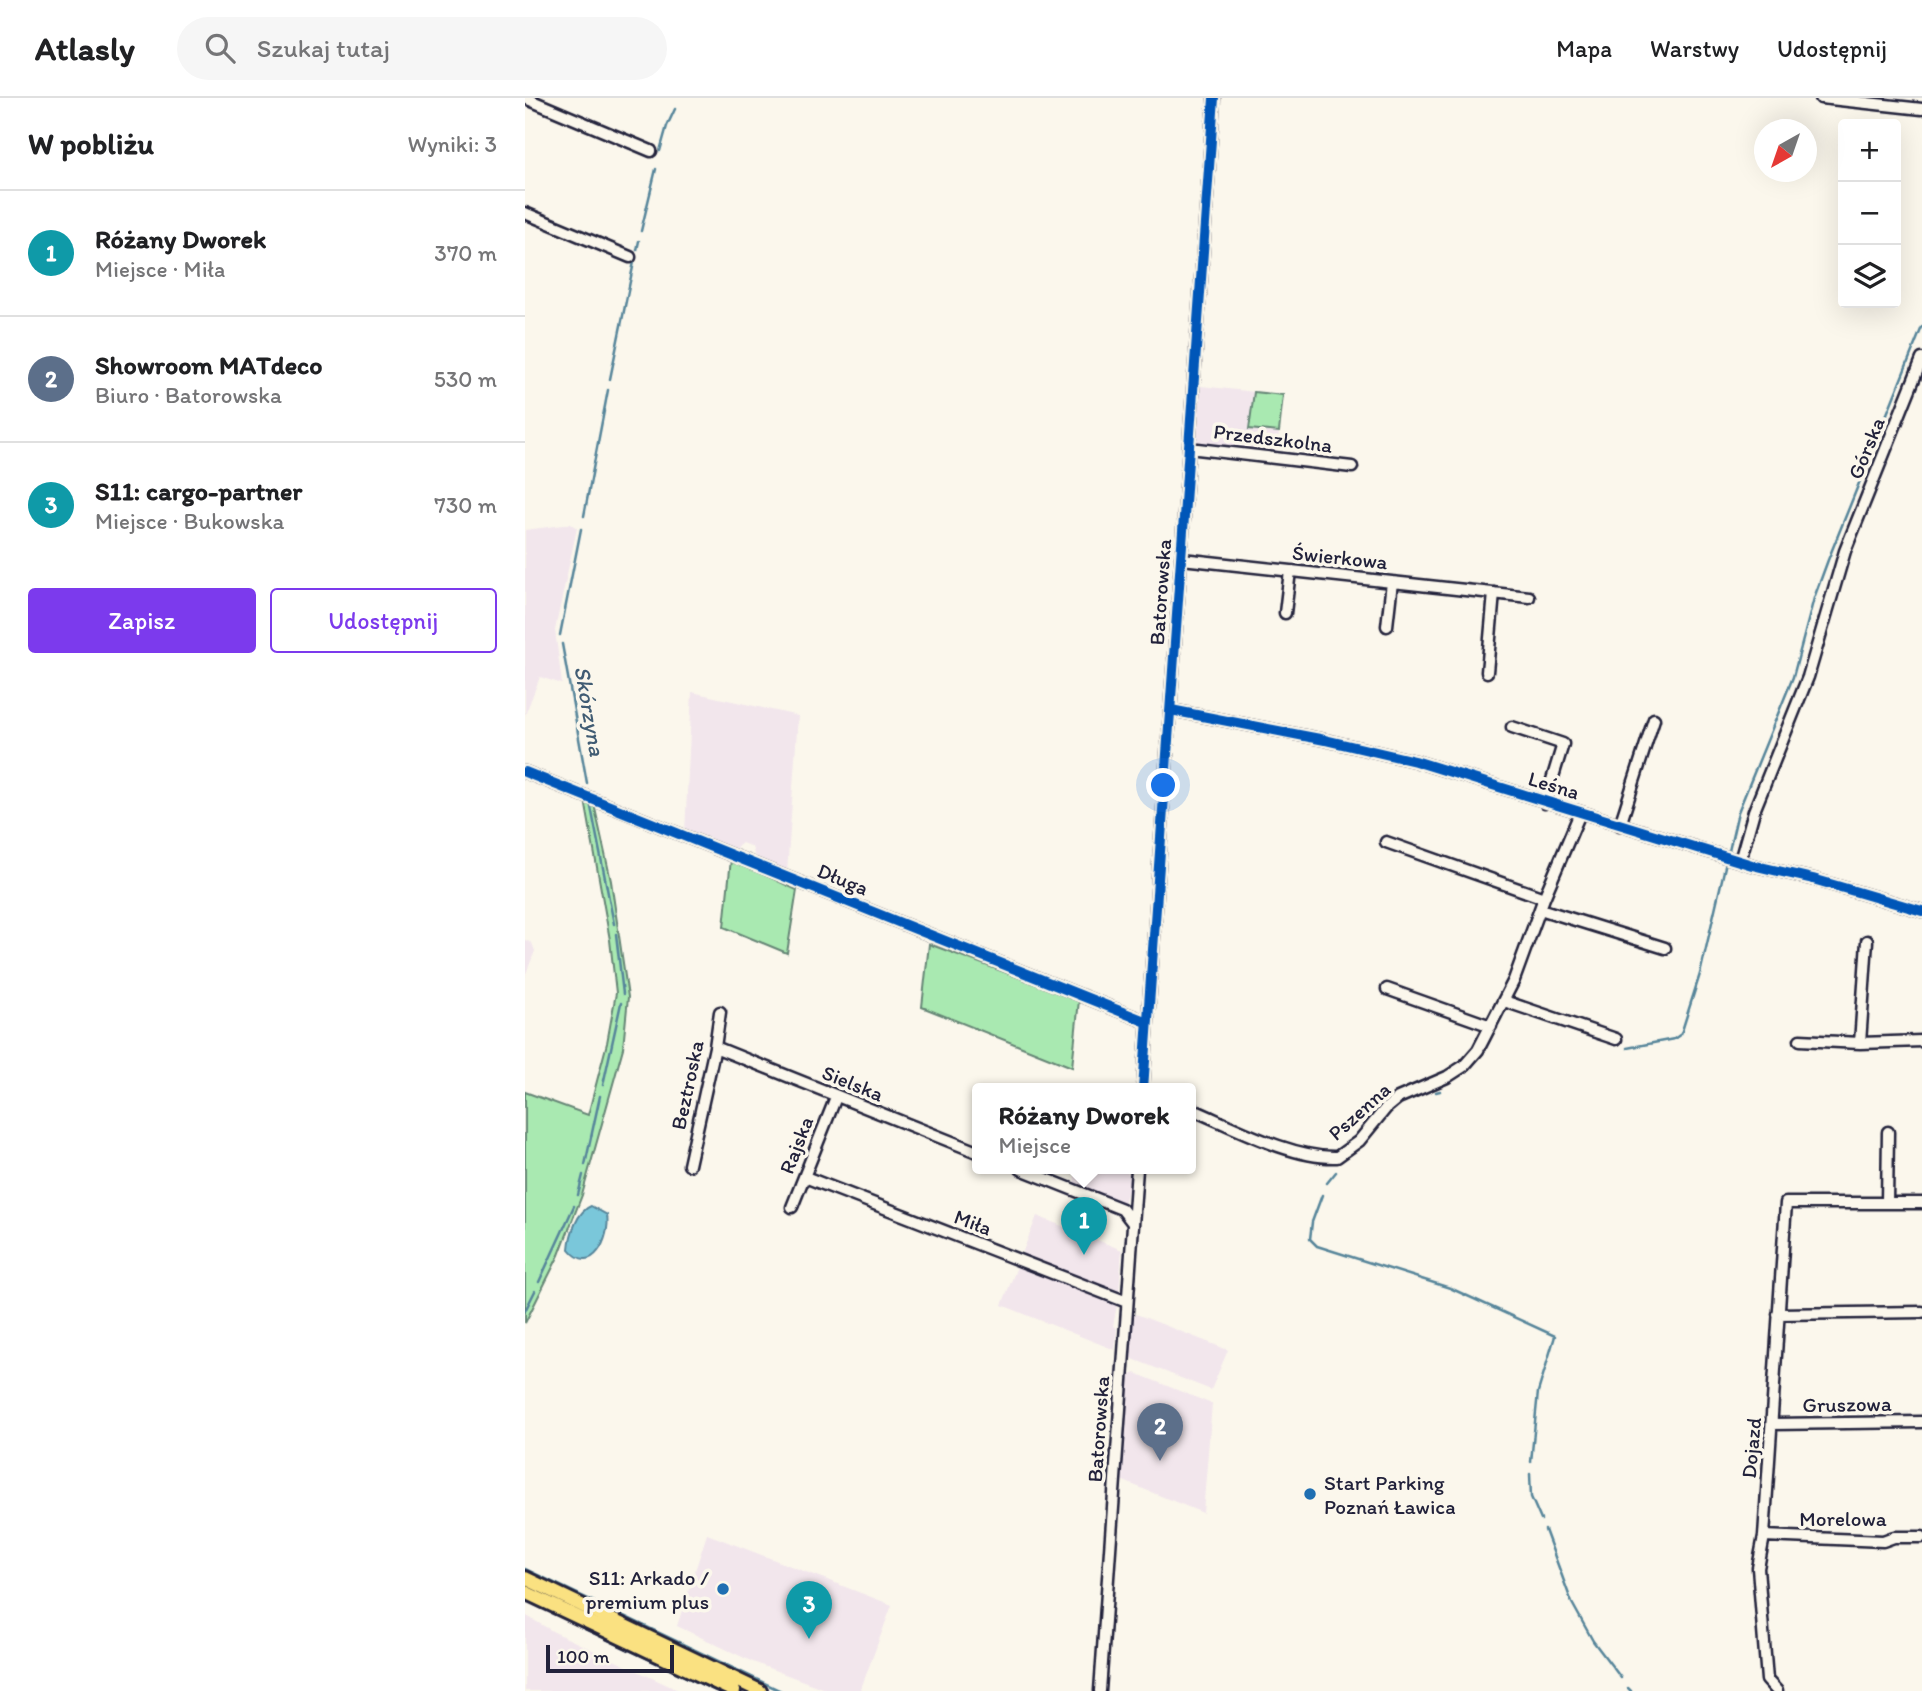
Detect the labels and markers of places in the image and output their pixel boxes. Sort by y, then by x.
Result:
pin: 1 [1061,1197,1107,1255]
pin: 2 [1137,1403,1183,1461]
place label: Start Parking Poznań Ławica [1324,1470,1455,1519]
marker: Start Parking Poznań Ławica [1302,1486,1318,1502]
place label: S11: Arkado / premium plus [586,1565,709,1614]
marker: S11: Arkado / premium plus [715,1581,731,1597]
pin: 3 [786,1581,832,1639]

